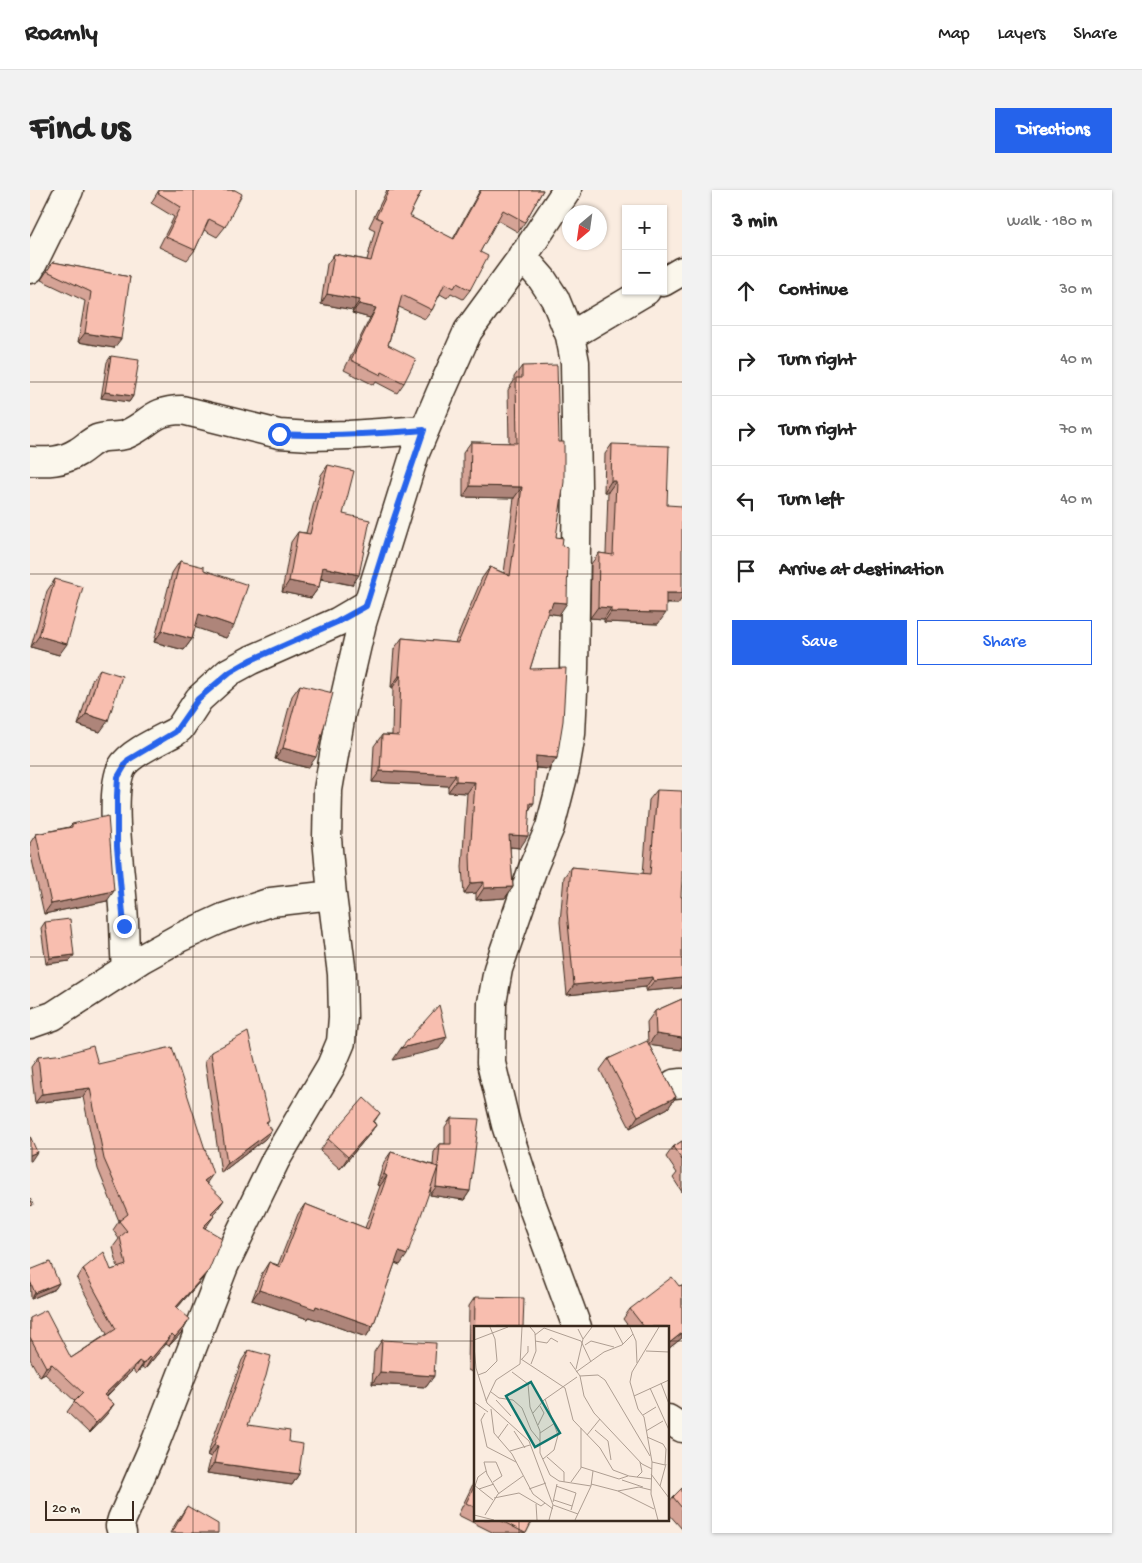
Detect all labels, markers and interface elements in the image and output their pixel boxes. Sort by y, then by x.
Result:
text: Roamly [25,20,98,49]
text: Map [938,24,970,45]
text: Layers [998,24,1045,45]
text: Share [1073,24,1117,45]
button: Directions [995,108,1112,153]
text: Find us [30,110,130,151]
north arrow [562,205,607,250]
map controls [622,205,667,295]
button: + [622,205,667,250]
text: 3 min [732,210,777,235]
text: Walk · 180 m [1007,213,1092,232]
button: − [622,250,667,295]
icon: ahead [732,277,760,305]
text: Continue [779,279,848,302]
text: 30 m [1059,281,1092,300]
icon: right [732,347,760,375]
text: Turn right [779,349,855,372]
text: 40 m [1060,351,1092,370]
icon: right [732,417,760,445]
text: Turn right [779,419,855,442]
text: 70 m [1059,421,1092,440]
route start [268,423,291,446]
icon: left [732,487,760,515]
text: Turn left [779,489,843,512]
text: 40 m [1060,491,1092,510]
icon: arrive [732,557,760,585]
text: Arrive at destination [779,559,943,582]
button: Save [732,620,907,665]
button: Share [917,620,1092,665]
route end [113,915,136,938]
inset map [474,1326,670,1520]
scale bar [45,1498,134,1521]
text: 20 m [52,1501,80,1518]

